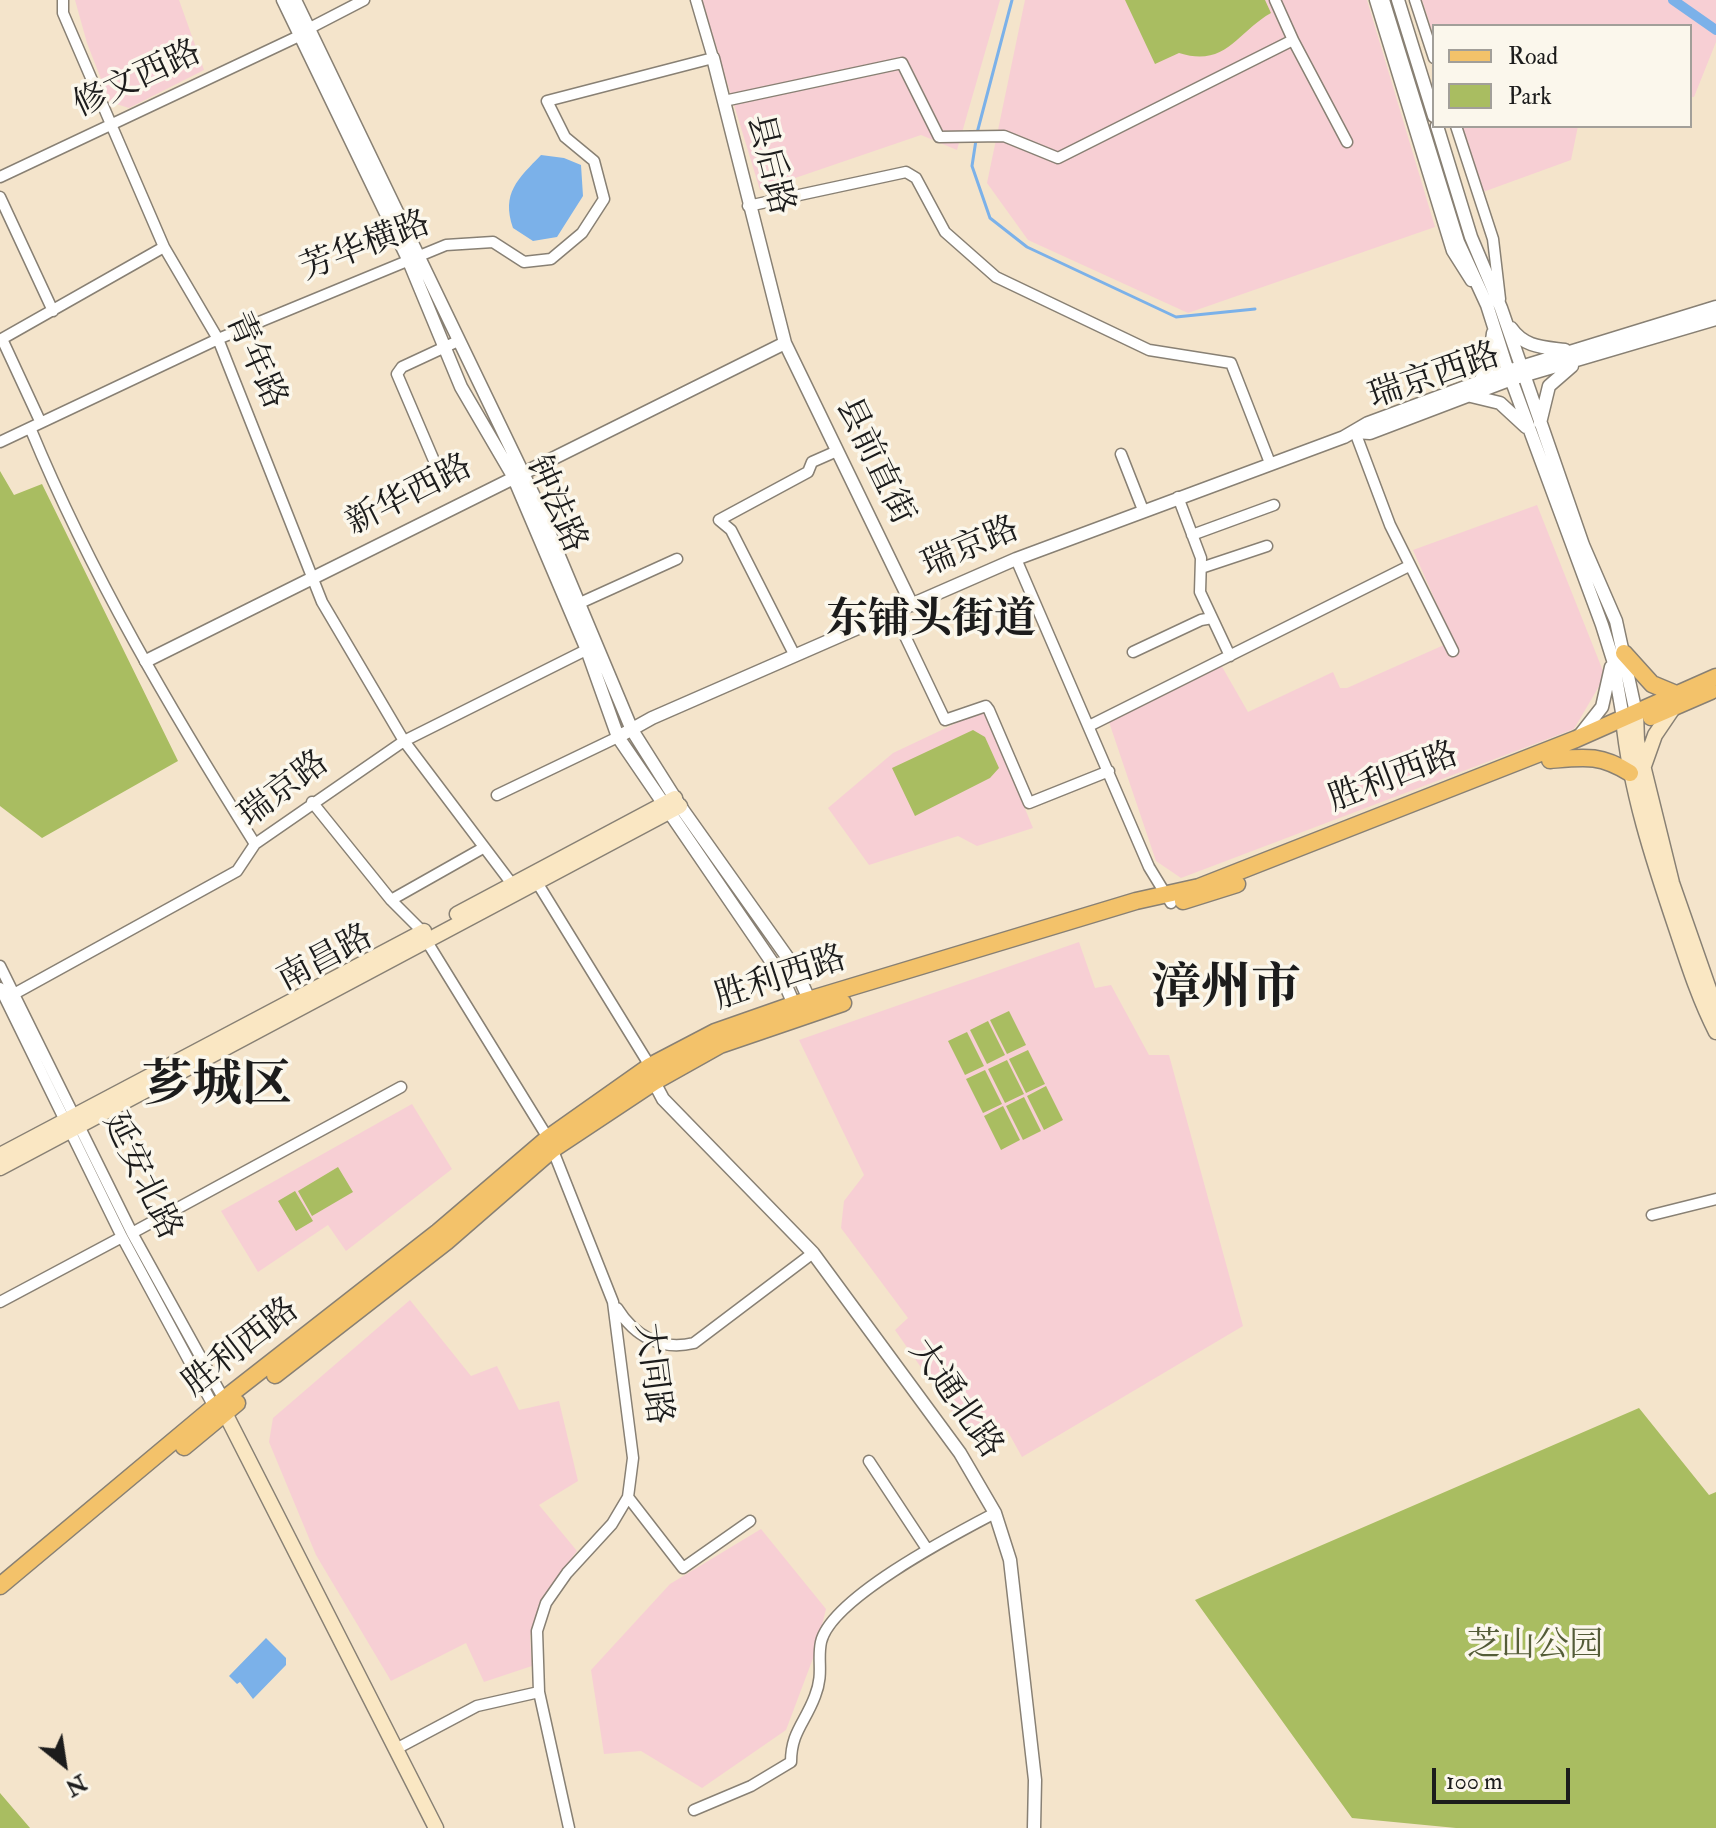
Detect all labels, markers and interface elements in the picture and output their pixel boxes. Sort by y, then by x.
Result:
legend [1432,24,1692,128]
street label: 修文西路 [68,34,208,128]
text: Road [1508,41,1558,72]
text: Park [1508,81,1552,112]
street label: 县后路 [736,111,800,219]
street label: 芳华横路 [295,205,437,291]
street label: 青年路 [215,306,293,416]
street label: 瑞京西路 [1364,337,1506,419]
street label: 县前直街 [825,392,921,532]
street label: 新华西路 [340,448,480,546]
street label: 钟法路 [515,450,593,560]
street label: 瑞京路 [916,510,1026,588]
district label: 东铺头街道 [826,598,1036,648]
street label: 胜利西路 [1323,736,1465,822]
street label: 瑞京路 [232,744,338,838]
street label: 南昌路 [271,918,381,1002]
street label: 胜利西路 [710,940,852,1020]
district label: 漳州市 [1151,962,1301,1022]
district label: 芗城区 [142,1059,292,1119]
street label: 延安北路 [92,1107,188,1247]
street label: 胜利西路 [176,1291,308,1407]
street label: 大同路 [625,1321,677,1427]
street label: 大通北路 [898,1333,1010,1467]
park label: 芝山公园 [1467,1628,1603,1668]
north arrow [24,1724,104,1804]
scale bar [1436,1752,1574,1802]
text: 100 m [1446,1766,1503,1797]
text: N [60,1768,92,1802]

